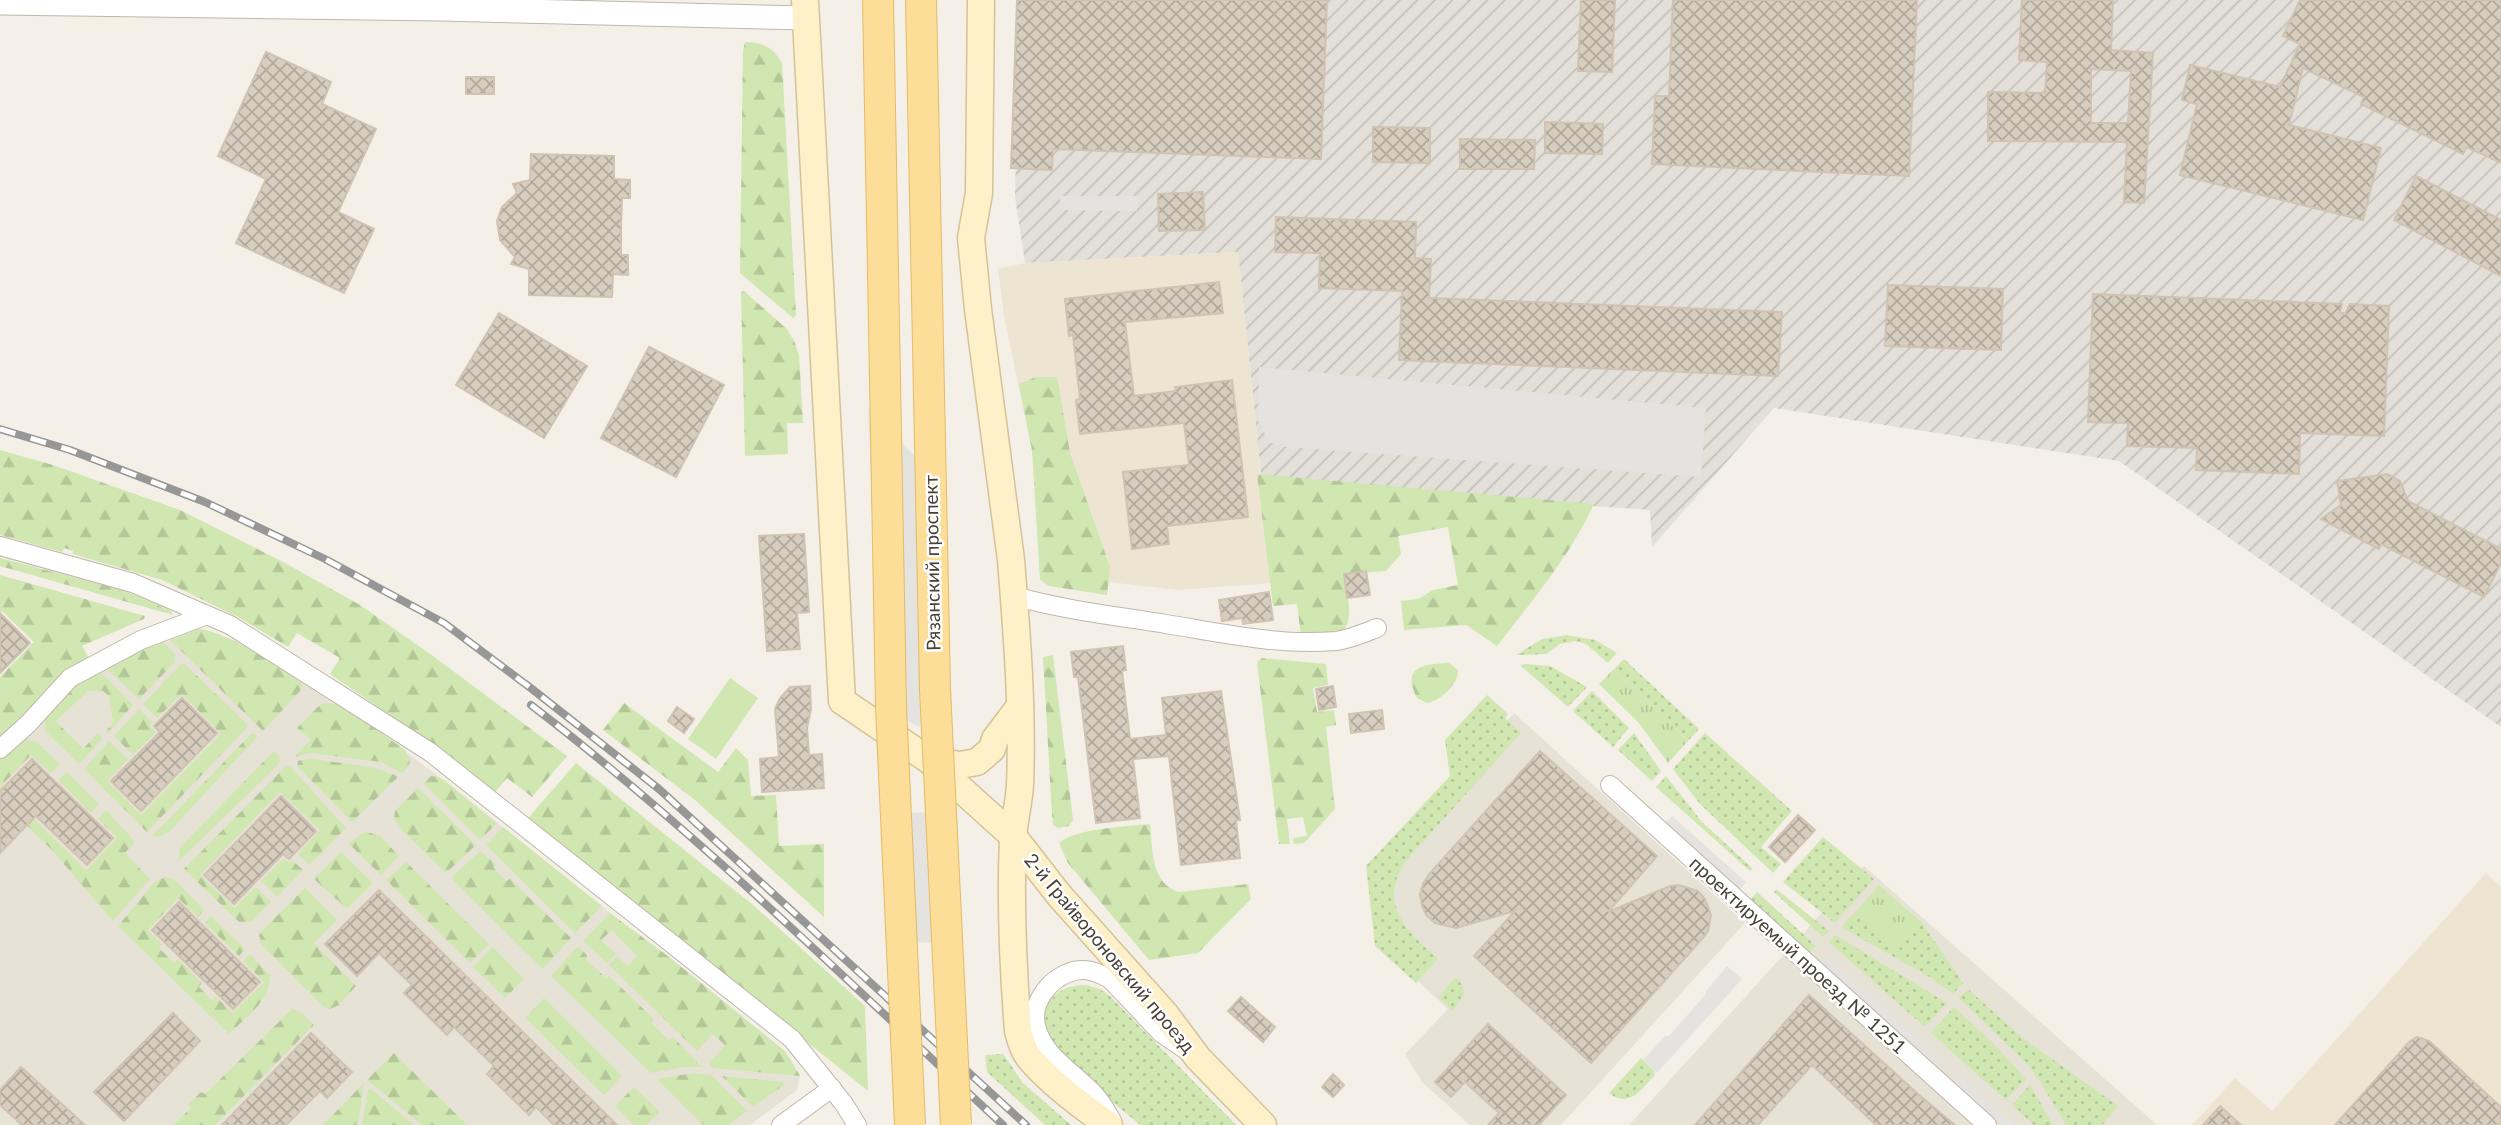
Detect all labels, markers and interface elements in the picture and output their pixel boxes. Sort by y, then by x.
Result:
street label: Рязанский проспект [918,474,945,651]
street label: 2-й Грайвороновский проезд [1020,848,1201,1057]
street label: проектируемый проезд № 1251 [1685,851,1911,1058]

